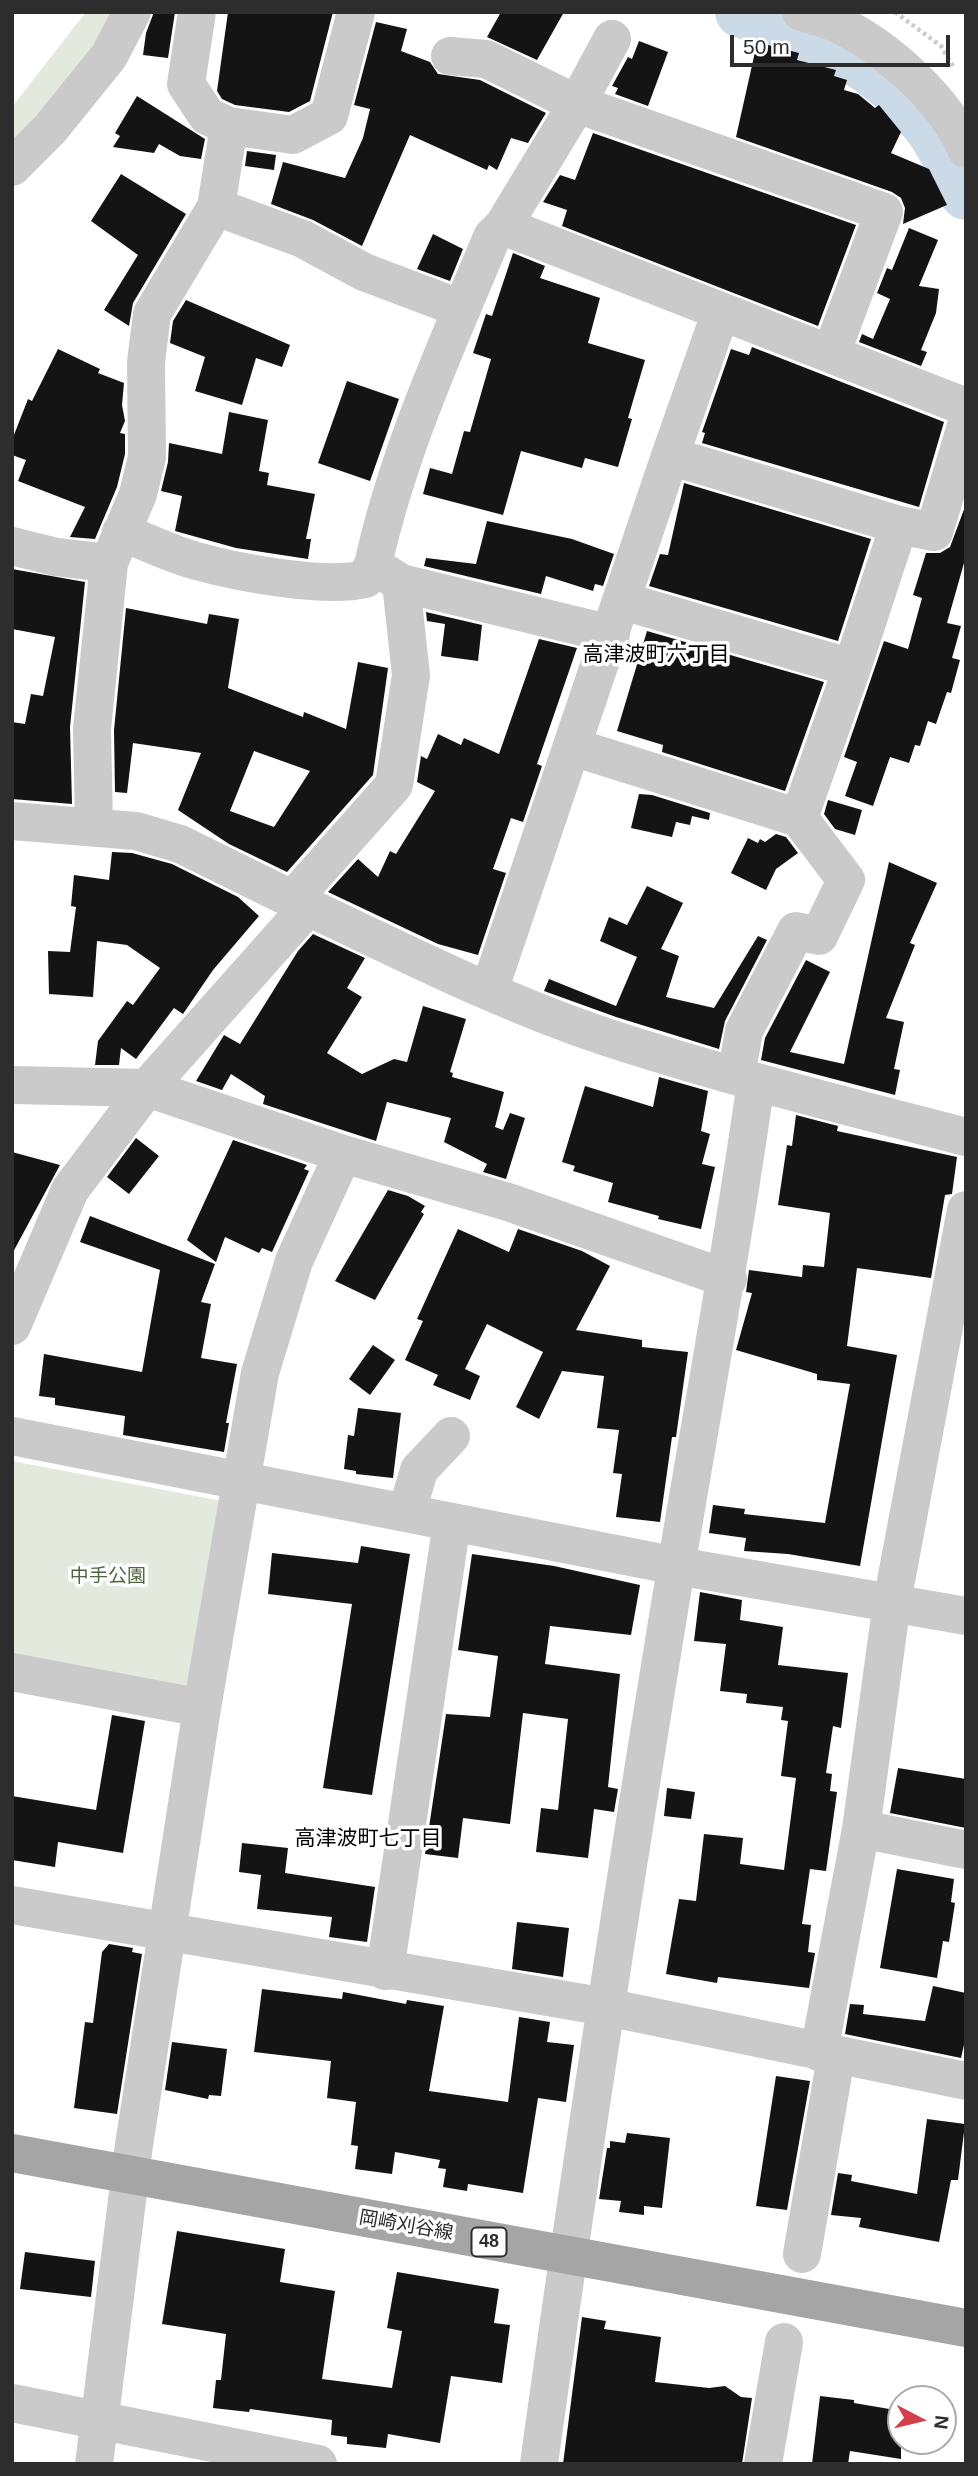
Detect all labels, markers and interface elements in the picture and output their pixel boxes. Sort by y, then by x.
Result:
scale bar [733,21,954,65]
text: 50 m [743,35,790,58]
district label: 高津波町六丁目 [583,642,729,668]
park label: 中手公園 [70,1566,146,1588]
district label: 高津波町七丁目 [295,1826,441,1852]
street label: 岡崎刈谷線 [357,2207,455,2245]
road number: 48 [472,2228,506,2256]
north arrow [887,2385,957,2455]
text: N [930,2414,953,2430]

